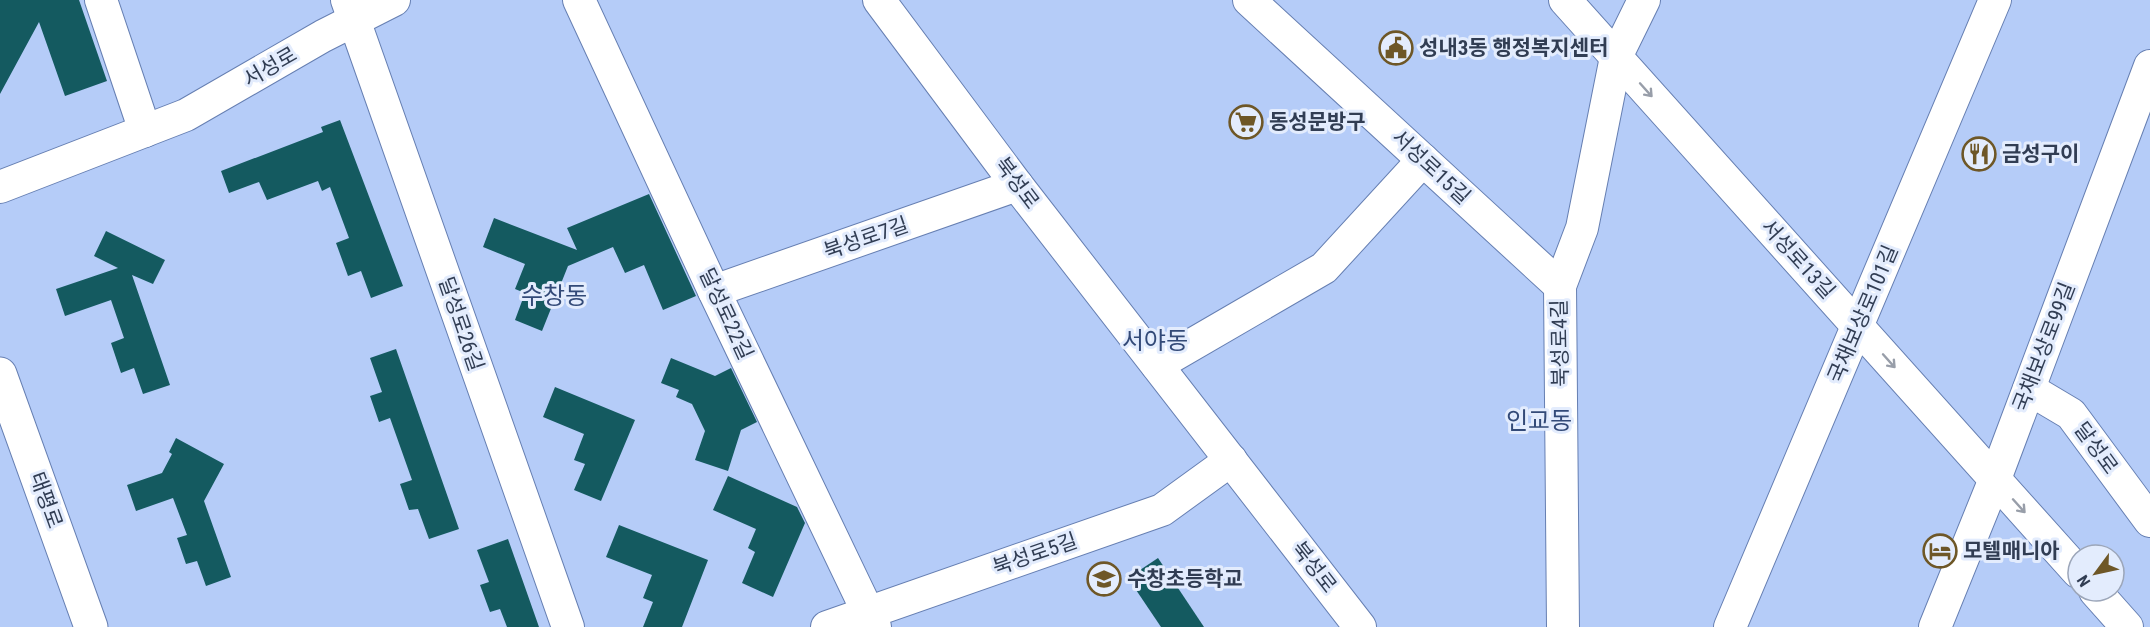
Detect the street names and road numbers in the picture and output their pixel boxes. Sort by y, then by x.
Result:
street label: 서성로 [239,42,301,92]
street label: 서성로15길 [1387,125,1475,209]
street label: 북성로 [990,153,1044,213]
street label: 북성로7길 [821,212,911,264]
street label: 서성로13길 [1756,215,1840,303]
street label: 국채보상로101길 [1823,242,1903,386]
street label: 달성로22길 [694,265,758,363]
street label: 달성로26길 [434,274,488,374]
street label: 국채보상로99길 [2008,279,2080,415]
street label: 북성로4길 [1547,299,1573,387]
street label: 달성로 [2069,417,2123,479]
street label: 태평로 [25,469,67,531]
street label: 북성로5길 [990,528,1080,580]
street label: 북성로 [1287,537,1341,597]

